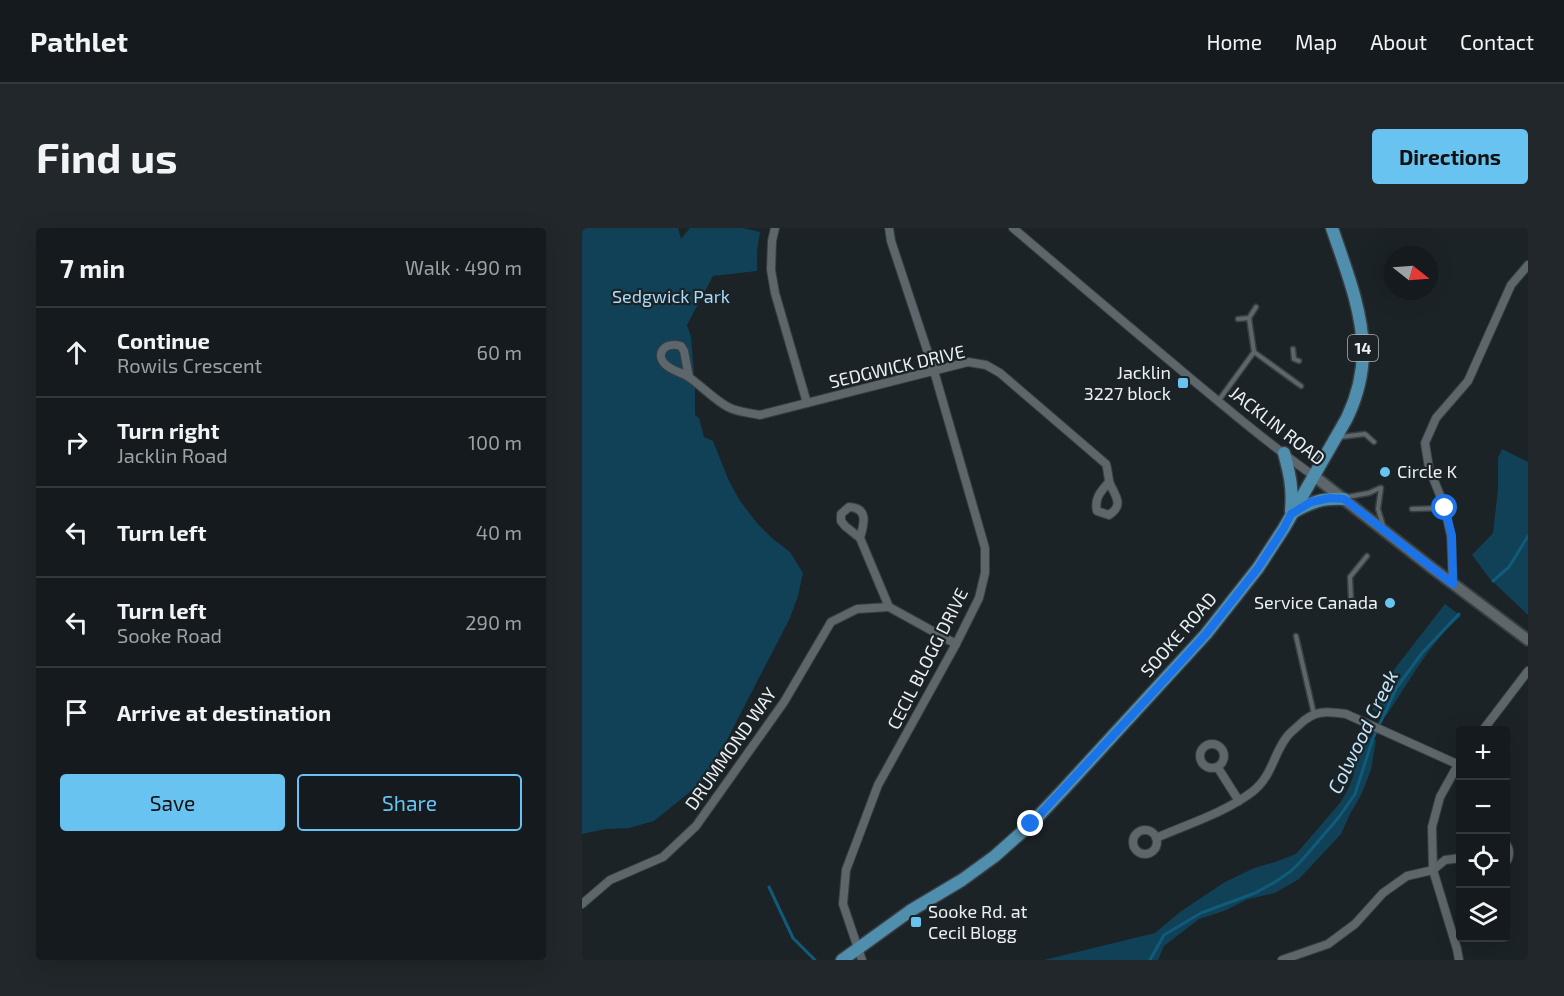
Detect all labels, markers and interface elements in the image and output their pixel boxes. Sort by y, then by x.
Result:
text: Pathlet [30,24,128,58]
text: Home [1206,29,1262,54]
text: Map [1295,29,1337,54]
text: About [1370,29,1427,54]
text: Contact [1460,29,1534,54]
button: Directions [1372,129,1528,184]
text: Find us [36,131,178,181]
north arrow [1384,246,1438,300]
text: 7 min [60,252,125,283]
text: Walk · 490 m [405,255,522,279]
park label: Sedgwick Park [612,285,730,307]
text: Continue [117,327,210,353]
road number: 14 [1348,335,1378,361]
icon: ahead [60,336,93,369]
text: 60 m [477,340,522,364]
street label: SEDGWICK DRIVE [827,340,967,392]
text: Rowils Crescent [117,353,262,377]
place label: Jacklin 3227 block [1084,361,1171,404]
marker: Jacklin 3227 block [1176,376,1190,390]
street label: JACKLIN ROAD [1226,381,1330,469]
text: Turn right [117,417,219,443]
icon: right [60,426,93,459]
text: 100 m [468,430,522,454]
text: Jacklin Road [117,443,228,467]
place label: Circle K [1397,460,1458,482]
marker: Circle K [1378,465,1392,479]
route start [1431,494,1457,520]
icon: left [60,516,93,549]
text: Turn left [117,519,206,545]
text: 40 m [476,520,522,544]
street label: CECIL BLOGG DRIVE [882,584,972,733]
street label: SOOKE ROAD [1136,588,1221,681]
place label: Service Canada [1254,591,1378,613]
marker: Service Canada [1383,596,1397,610]
text: Turn left [117,597,206,623]
icon: left [60,606,93,639]
text: 290 m [465,610,522,634]
text: Sooke Road [117,623,222,647]
water label: Colwood Creek [1322,666,1402,797]
street label: DRUMMOND WAY [680,682,781,814]
icon: arrive [60,696,93,729]
text: Arrive at destination [117,699,331,725]
map controls [1456,726,1510,942]
button: + [1456,726,1510,780]
button: Save [60,774,285,831]
button: Share [297,774,522,831]
button: − [1456,780,1510,834]
route end [1017,810,1043,836]
button: locate [1456,834,1510,888]
button: layers [1456,888,1510,942]
place label: Sooke Rd. at Cecil Blogg [928,900,1028,943]
marker: Sooke Rd. at Cecil Blogg [909,915,923,929]

